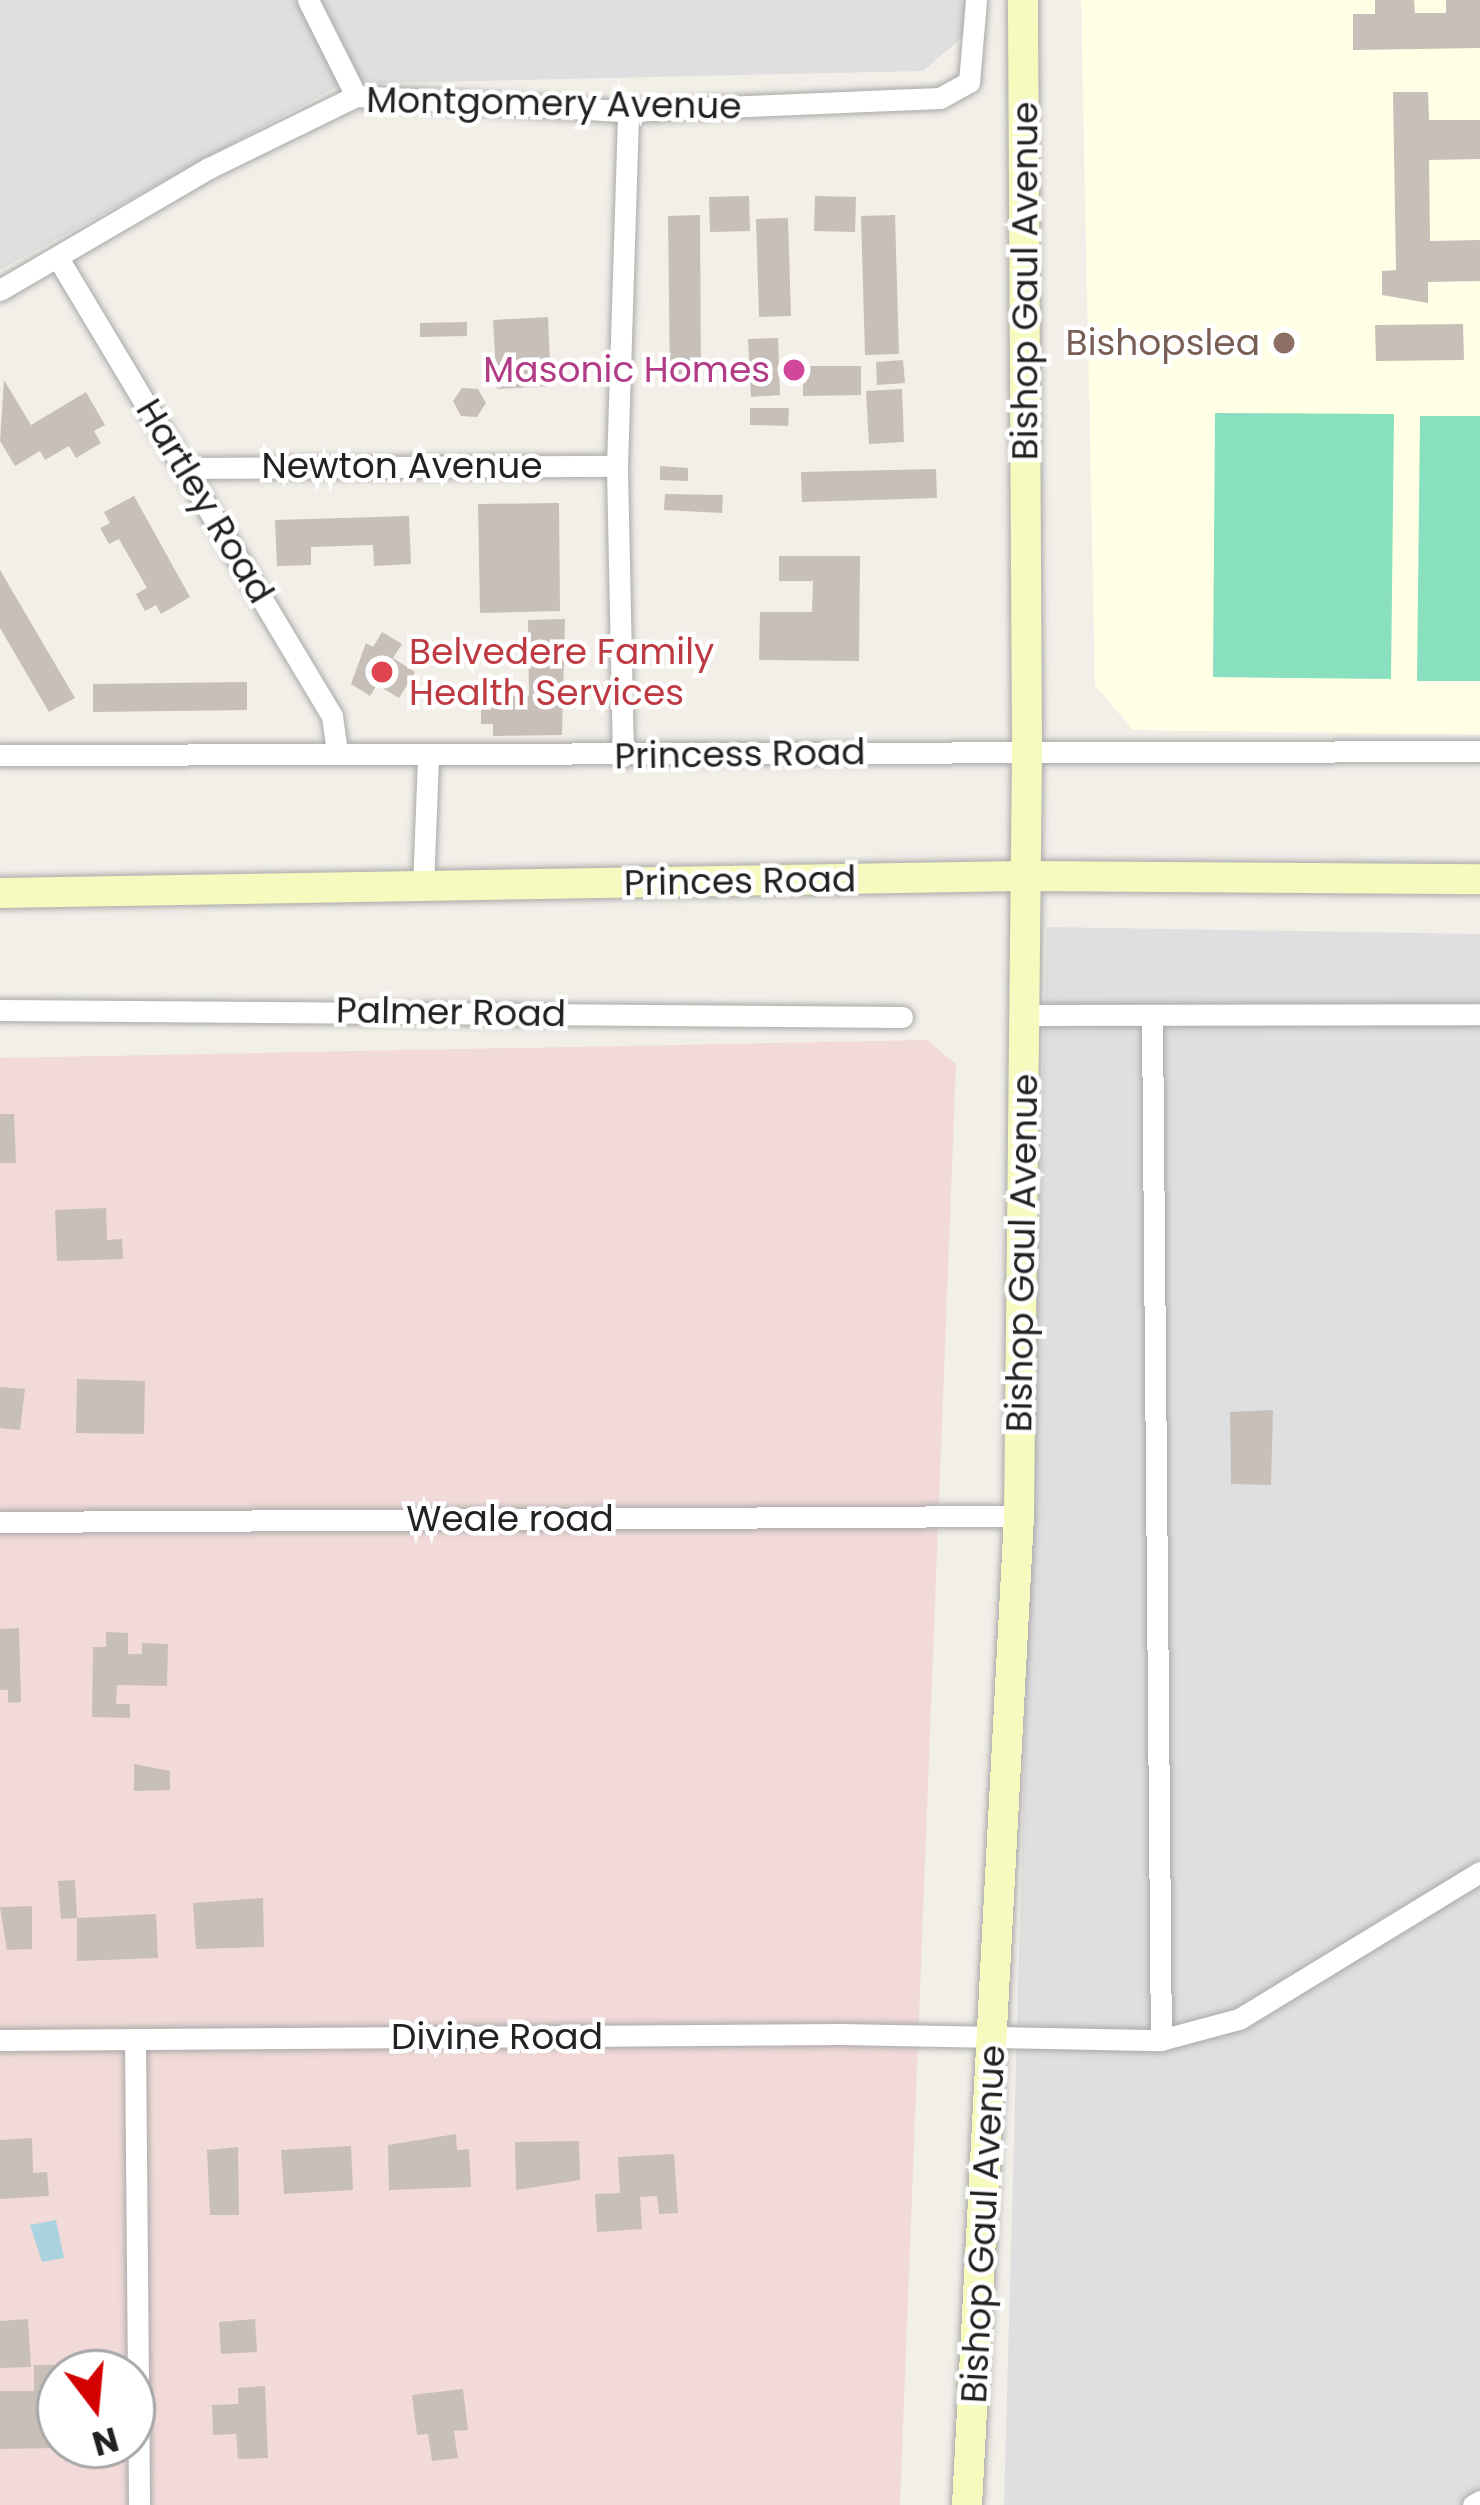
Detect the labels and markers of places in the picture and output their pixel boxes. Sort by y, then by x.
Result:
place label: Bishopslea [1066,321,1260,365]
marker: Bishopslea [1271,330,1297,356]
place label: Masonic Homes [483,348,770,392]
marker: Masonic Homes [781,357,807,383]
place label: Belvedere Family Health Services [409,629,714,714]
marker: Belvedere Family Health Services [366,656,398,688]

